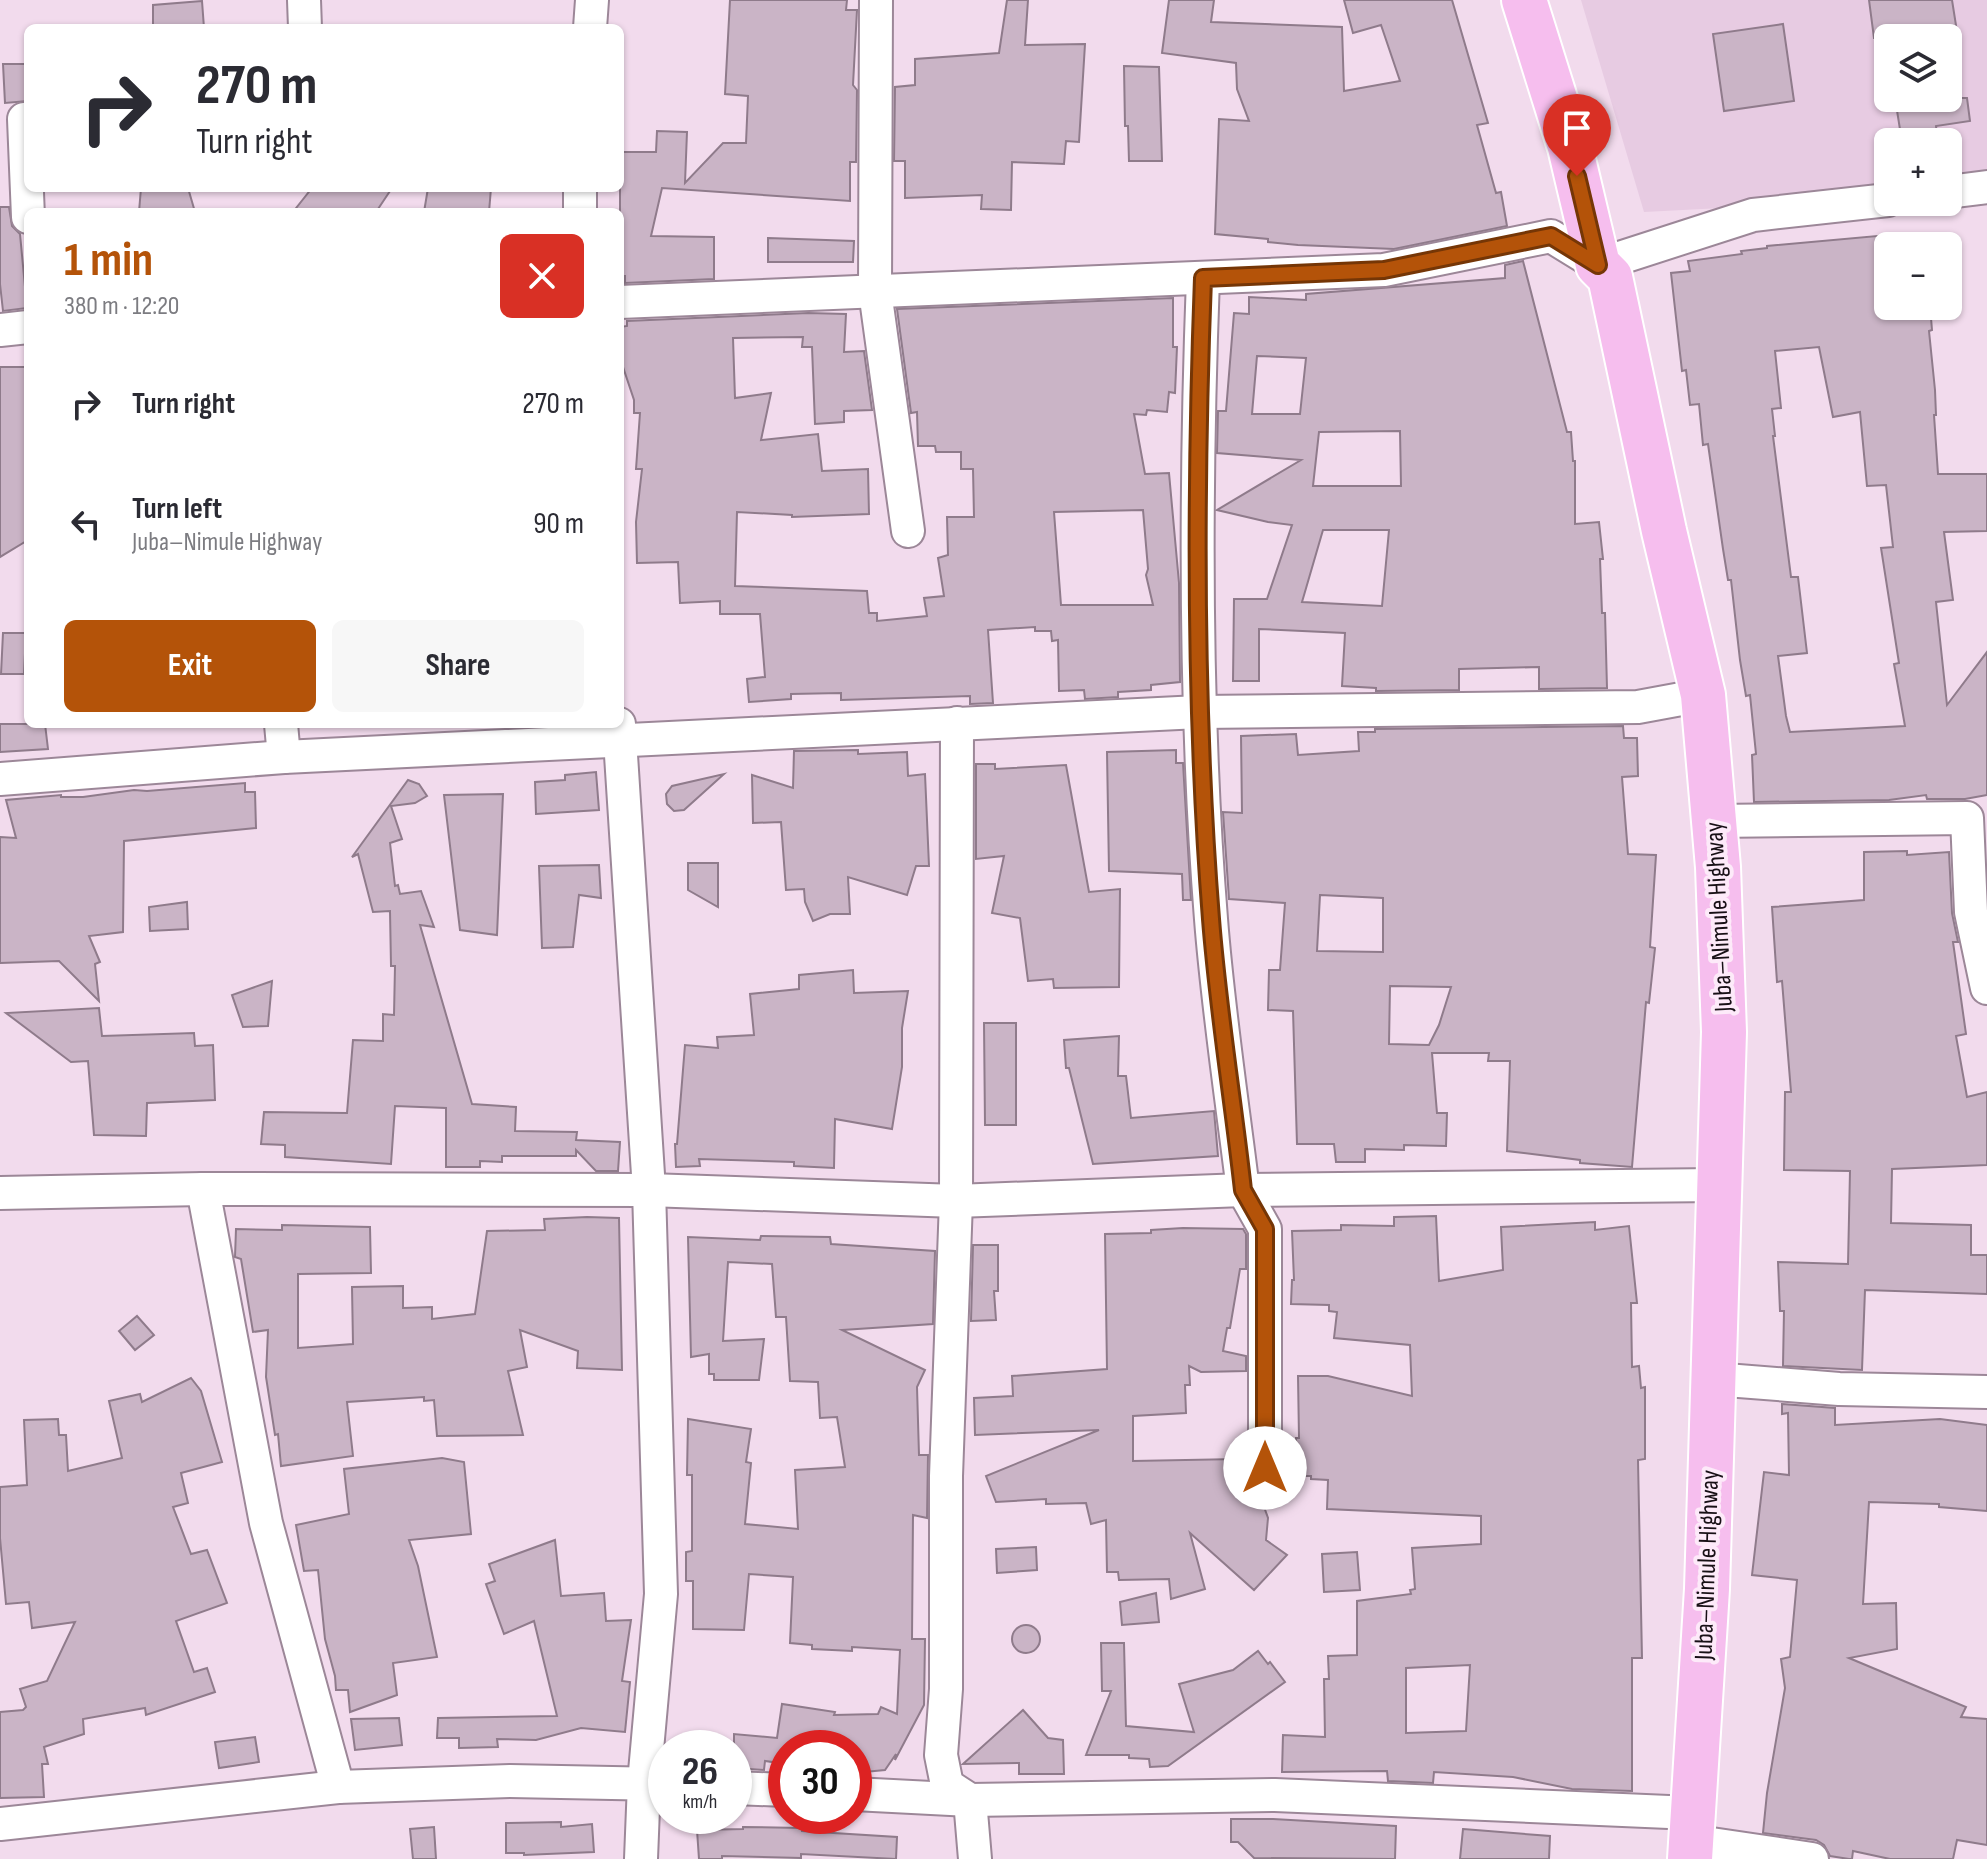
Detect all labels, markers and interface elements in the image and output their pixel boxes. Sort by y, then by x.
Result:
map controls [1874,24,1962,320]
button: layers [1874,24,1962,112]
text: 270 m [196,53,317,120]
icon: right [64,56,168,160]
pin [1543,94,1611,176]
icon: arrive [1555,106,1599,150]
text: Turn right [196,121,313,164]
button: + [1874,128,1962,216]
text: 1 min [64,232,153,289]
button: − [1874,232,1962,320]
button: close [500,234,584,318]
text: 380 m · 12:20 [64,291,179,322]
icon: right [64,382,108,426]
text: Turn right [132,386,235,422]
text: 270 m [522,386,584,422]
text: Turn left [132,491,222,527]
icon: left [64,502,108,546]
text: 90 m [533,506,584,542]
text: Juba–Nimule Highway [132,527,322,558]
button: Exit [64,620,316,712]
button: Share [332,620,584,712]
street label: Juba–Nimule Highway [1699,821,1740,1014]
position arrow [1223,1426,1307,1510]
street label: Juba–Nimule Highway [1689,1469,1726,1662]
speed limit sign: 30 [768,1730,872,1834]
text: 26 [682,1748,718,1796]
text: km/h [683,1790,717,1814]

